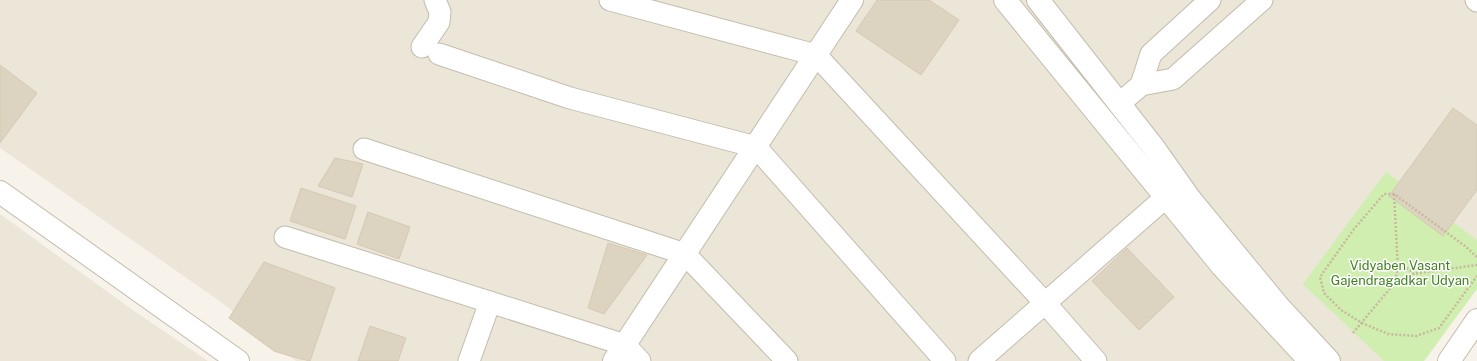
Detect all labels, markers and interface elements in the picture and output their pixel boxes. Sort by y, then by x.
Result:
park label: Vidyaben Vasant Gajendragadkar Udyan [1331,258,1469,288]

